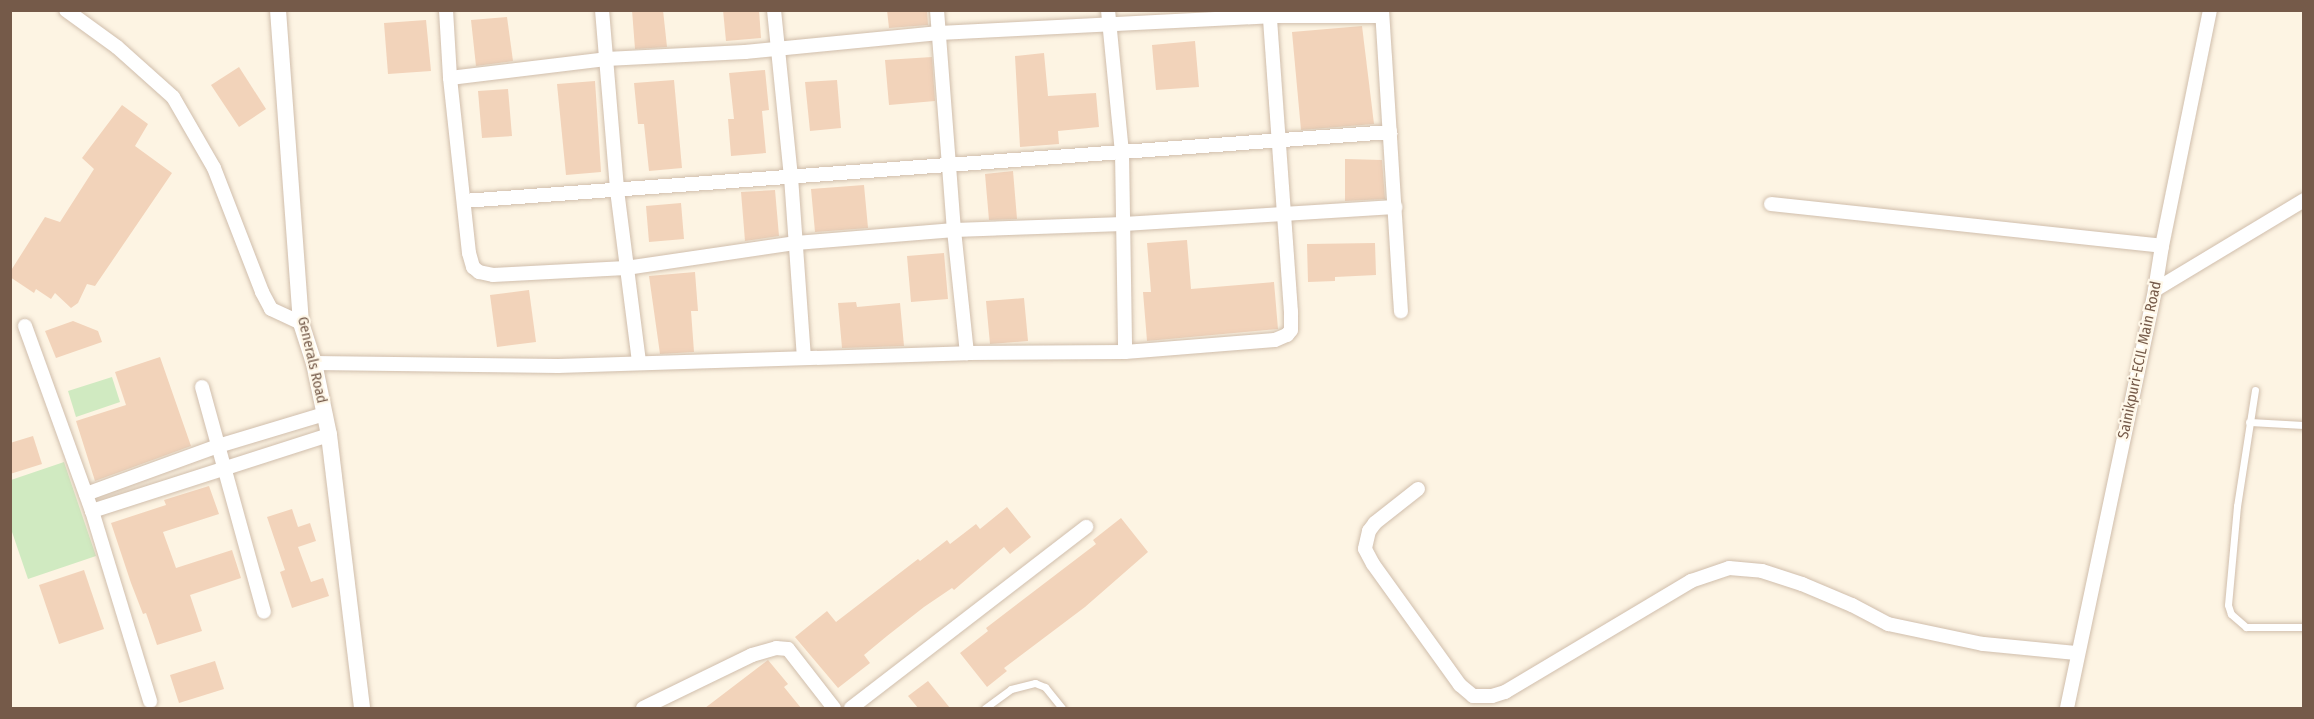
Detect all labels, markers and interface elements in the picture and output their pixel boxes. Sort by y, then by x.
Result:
street label: Sainikpuri-ECIL Main Road [2115,280,2165,440]
street label: Generals Road [293,315,331,405]

